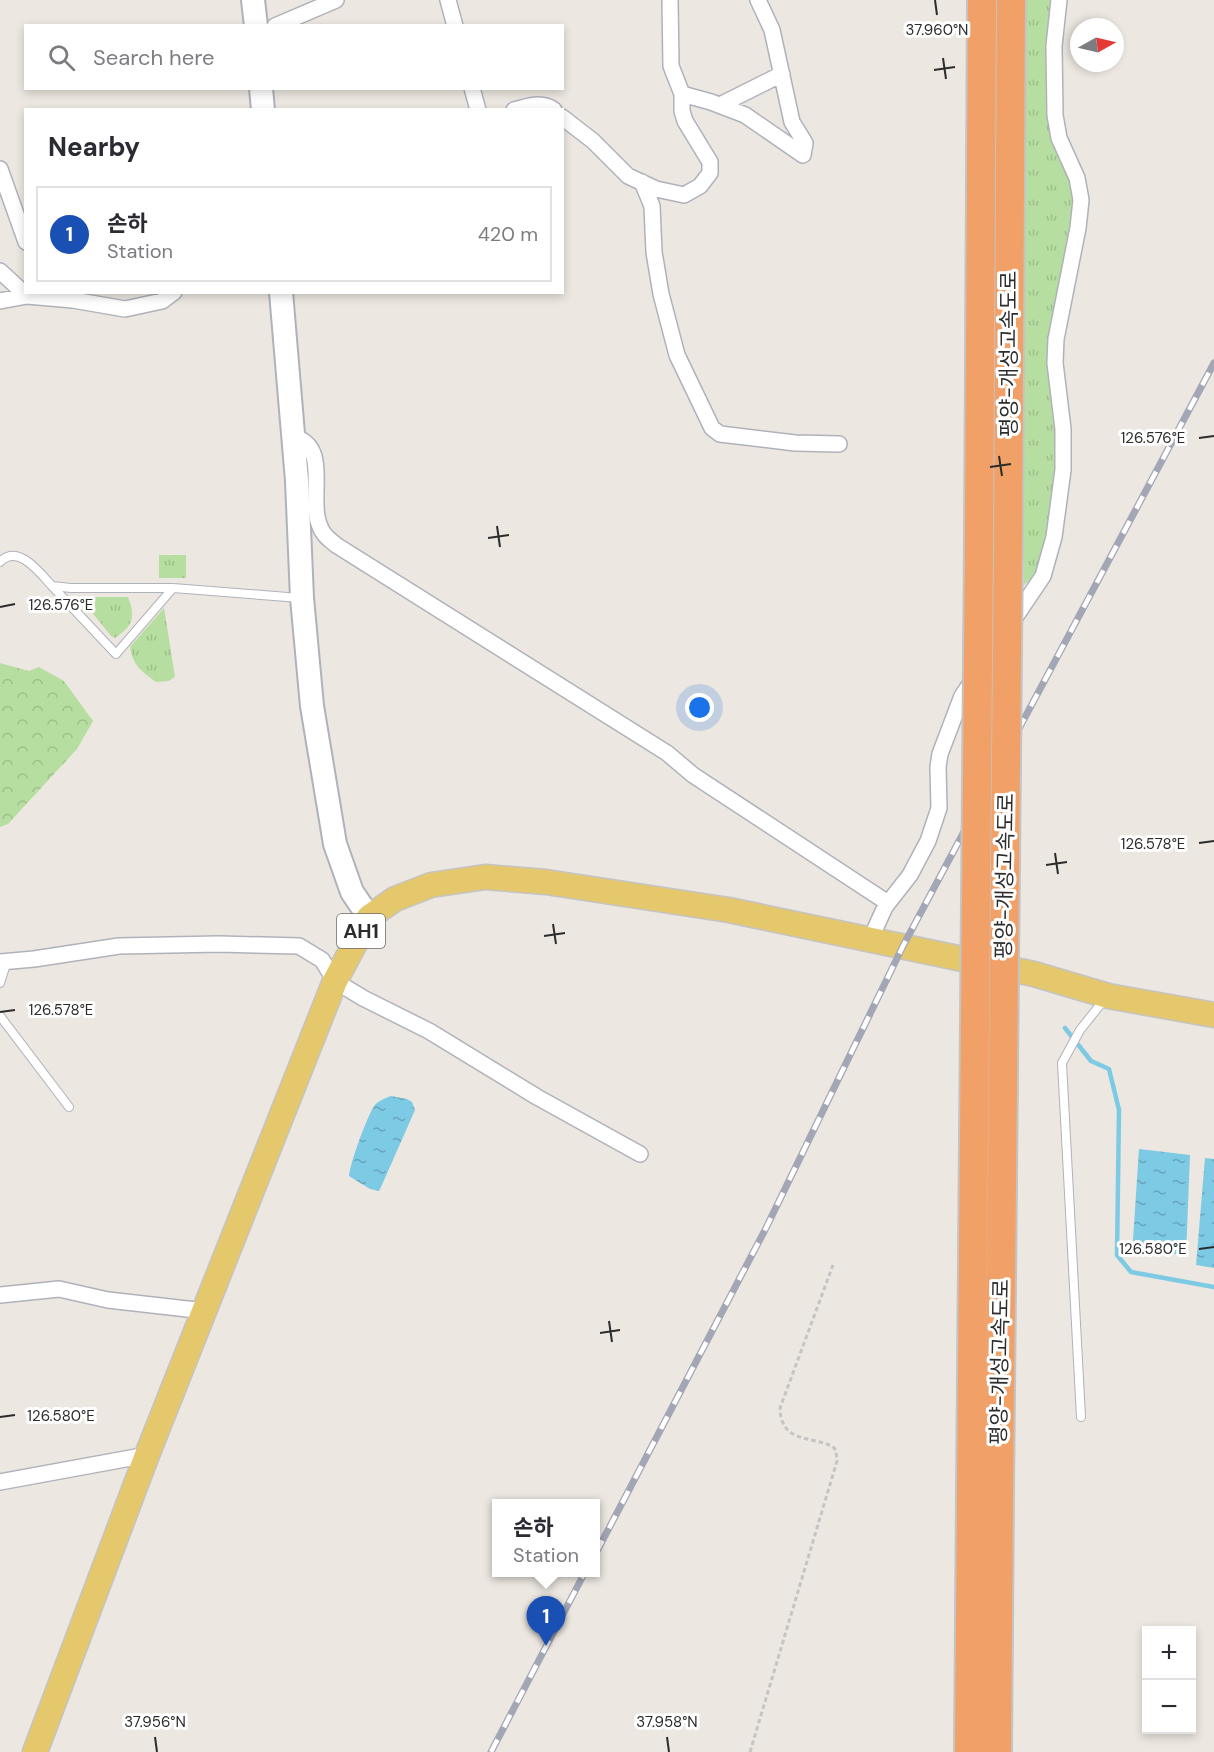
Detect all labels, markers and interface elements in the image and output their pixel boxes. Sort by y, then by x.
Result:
north arrow [1070,18,1124,72]
text: 37.960°N [906,20,968,40]
search box [24,24,564,90]
icon: search [45,41,78,74]
text: Search here [93,43,214,72]
text: Nearby [48,130,140,164]
text: 손하 [107,209,147,238]
text: 1 [66,221,73,247]
text: 420 m [478,221,538,247]
text: Station [107,238,173,264]
street label: 평양-개성고속도로 [995,271,1023,437]
text: 126.576°E [1121,428,1185,448]
text: 126.576°E [29,595,93,615]
your location [685,693,714,722]
street label: 평양-개성고속도로 [990,793,1020,959]
text: 126.578°E [1121,834,1185,854]
road number: AH1 [337,914,385,948]
text: 126.578°E [29,1000,93,1020]
text: 126.580°E [1119,1239,1187,1259]
street label: 평양-개성고속도로 [985,1279,1015,1445]
text: 126.580°E [27,1406,95,1426]
popup [492,1499,600,1577]
text: 손하 [513,1513,553,1542]
text: Station [513,1542,579,1568]
pin: 1 [526,1596,566,1646]
map controls [1142,1626,1196,1734]
button: + [1142,1626,1196,1680]
button: − [1142,1680,1196,1734]
text: 37.956°N [124,1712,186,1732]
text: 37.958°N [636,1712,698,1732]

